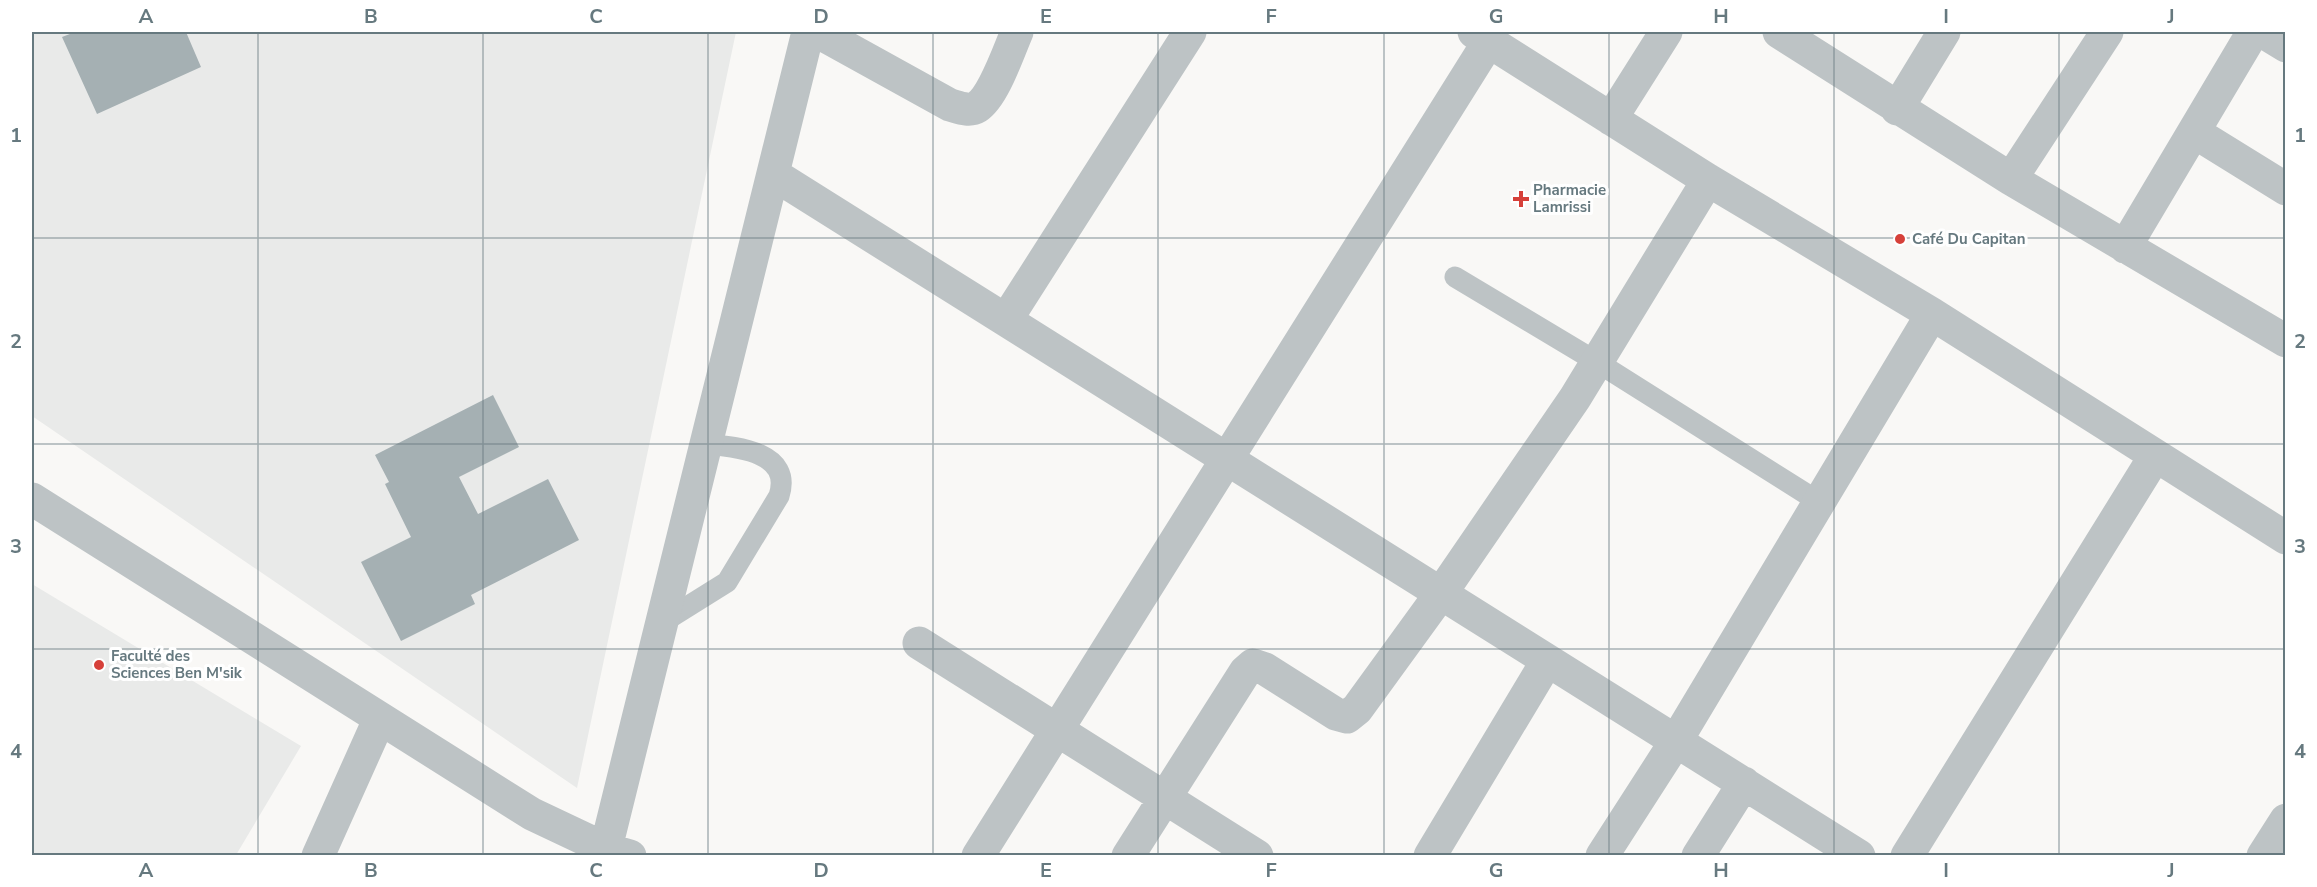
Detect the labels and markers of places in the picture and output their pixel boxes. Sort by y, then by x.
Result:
place label: Pharmacie Lamrissi [1533,180,1606,217]
marker: Pharmacie Lamrissi [1514,192,1528,206]
place label: Café Du Capitan [1912,229,2025,249]
marker: Café Du Capitan [1893,232,1907,246]
place label: Faculté des Sciences Ben M'sik [111,646,243,683]
marker: Faculté des Sciences Ben M'sik [92,658,106,672]

